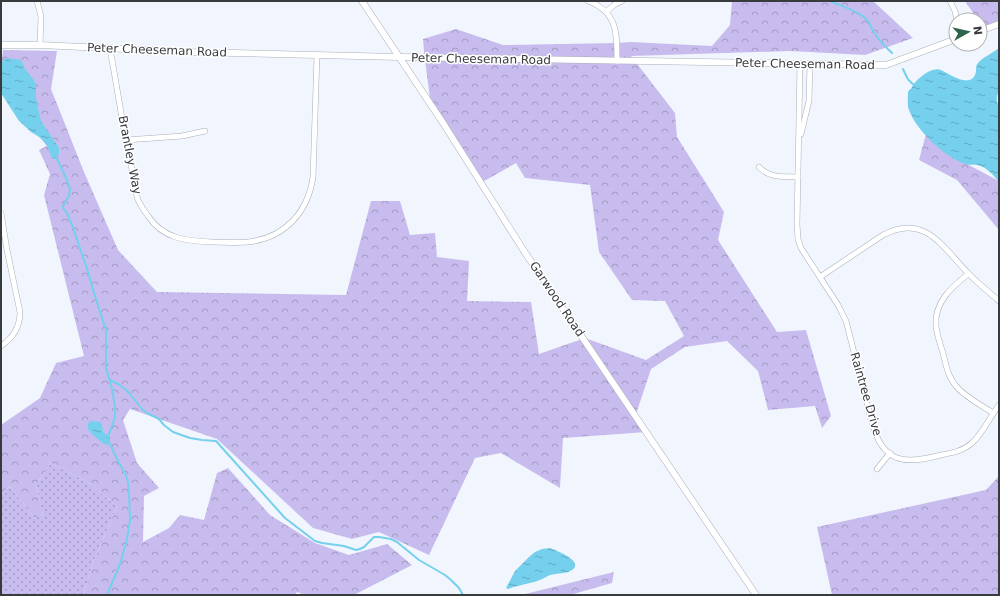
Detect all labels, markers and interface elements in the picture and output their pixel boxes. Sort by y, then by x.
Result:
north arrow [948,12,988,52]
text: N [970,25,984,36]
street label: Peter Cheeseman Road [87,41,227,59]
street label: Peter Cheeseman Road [411,51,551,67]
street label: Peter Cheeseman Road [735,56,875,72]
street label: Brantley Way [115,114,145,196]
street label: Garwood Road [527,259,587,339]
street label: Raintree Drive [847,351,885,437]

